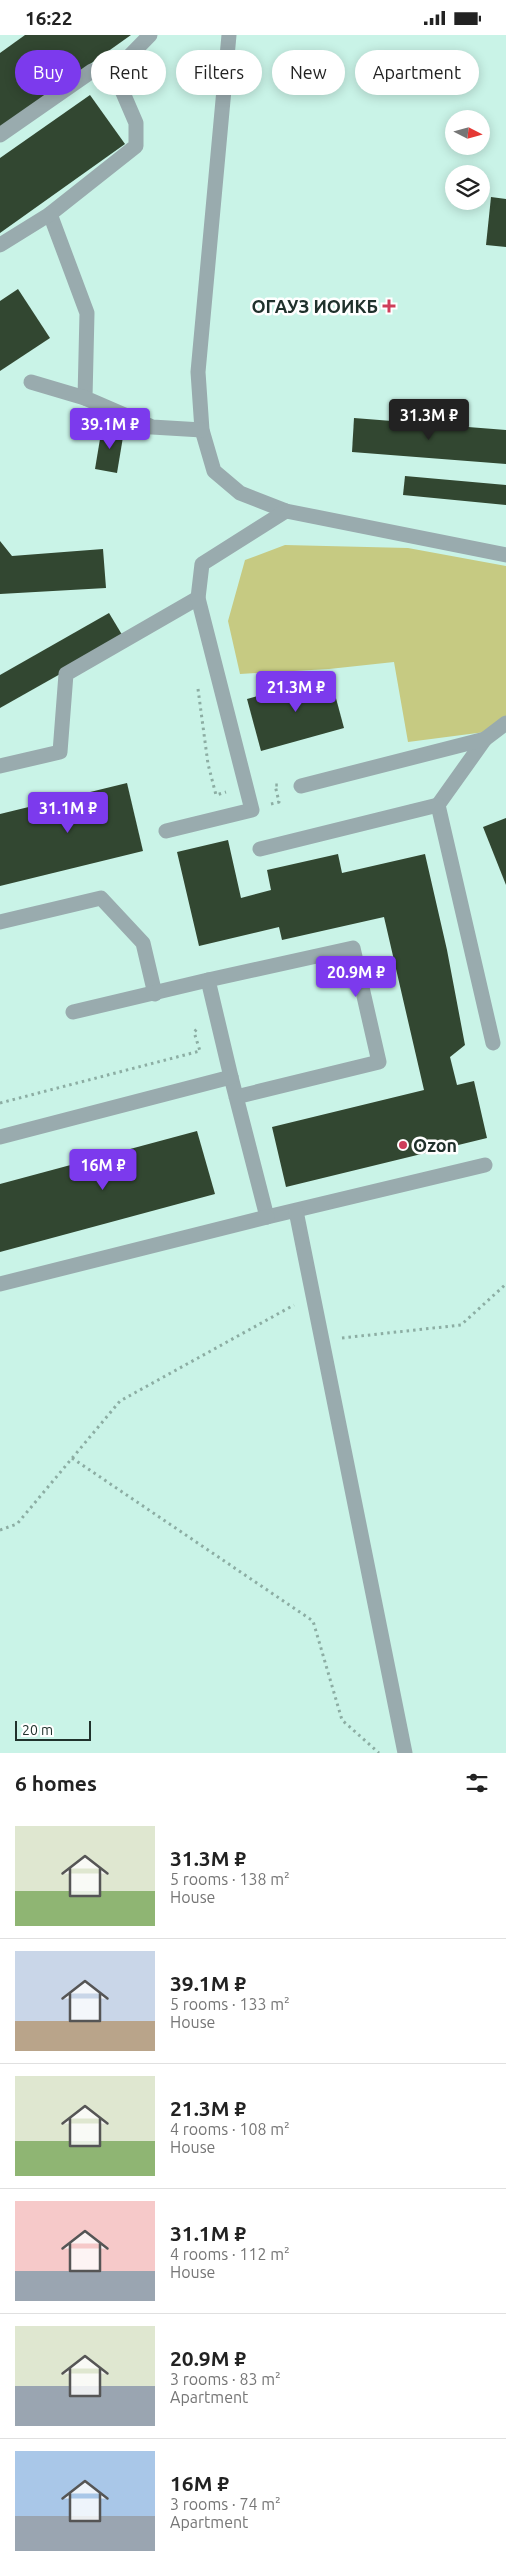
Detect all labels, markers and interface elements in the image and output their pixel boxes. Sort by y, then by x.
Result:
text: 16:22 [25,7,73,29]
chip: Buy [15,50,81,95]
chip: Rent [91,50,166,95]
chip: Filters [176,50,262,95]
chip: New [272,50,345,95]
chip: Apartment [355,50,479,95]
north arrow [445,110,490,155]
map controls [445,110,490,210]
button: layers [445,165,490,210]
place label: ОГАУЗ ИОИКБ [251,296,378,316]
marker: ОГАУЗ ИОИКБ [382,299,396,313]
pin: 31.3M ₽ [383,399,475,441]
text: 31.3M ₽ [400,406,458,424]
pin: 39.1M ₽ [64,407,156,450]
text: 39.1M ₽ [81,415,139,433]
pin: 21.3M ₽ [250,671,342,713]
text: 21.3M ₽ [267,678,325,696]
pin: 31.1M ₽ [22,791,114,834]
text: 31.1M ₽ [39,799,97,817]
pin: 20.9M ₽ [310,955,402,998]
text: 20.9M ₽ [327,963,385,981]
place label: Ozon [413,1135,457,1155]
marker: Ozon [397,1139,409,1151]
pin: 16M ₽ [68,1149,138,1191]
text: 16M ₽ [80,1156,126,1174]
scale bar [15,1718,91,1741]
text: 20 m [22,1722,53,1738]
icon: filters [463,1769,491,1797]
text: 6 homes [15,1771,97,1795]
icon: home [55,1846,115,1906]
text: 31.3M ₽ [170,1846,246,1870]
text: 5 rooms · 138 m² [170,1870,290,1888]
text: House [170,1888,215,1906]
icon: home [55,1971,115,2031]
text: 39.1M ₽ [170,1971,246,1995]
text: 5 rooms · 133 m² [170,1995,290,2013]
text: House [170,2013,215,2031]
icon: home [55,2096,115,2156]
text: 21.3M ₽ [170,2096,246,2120]
text: 4 rooms · 108 m² [170,2120,290,2138]
text: House [170,2138,215,2156]
icon: home [55,2221,115,2281]
text: 31.1M ₽ [170,2221,246,2245]
text: 4 rooms · 112 m² [170,2245,290,2263]
text: House [170,2263,215,2281]
icon: home [55,2346,115,2406]
text: 20.9M ₽ [170,2346,246,2370]
text: 3 rooms · 83 m² [170,2370,281,2388]
text: Apartment [170,2388,248,2406]
icon: home [55,2471,115,2531]
text: 16M ₽ [170,2471,229,2495]
text: 3 rooms · 74 m² [170,2495,281,2513]
text: Apartment [170,2513,248,2531]

